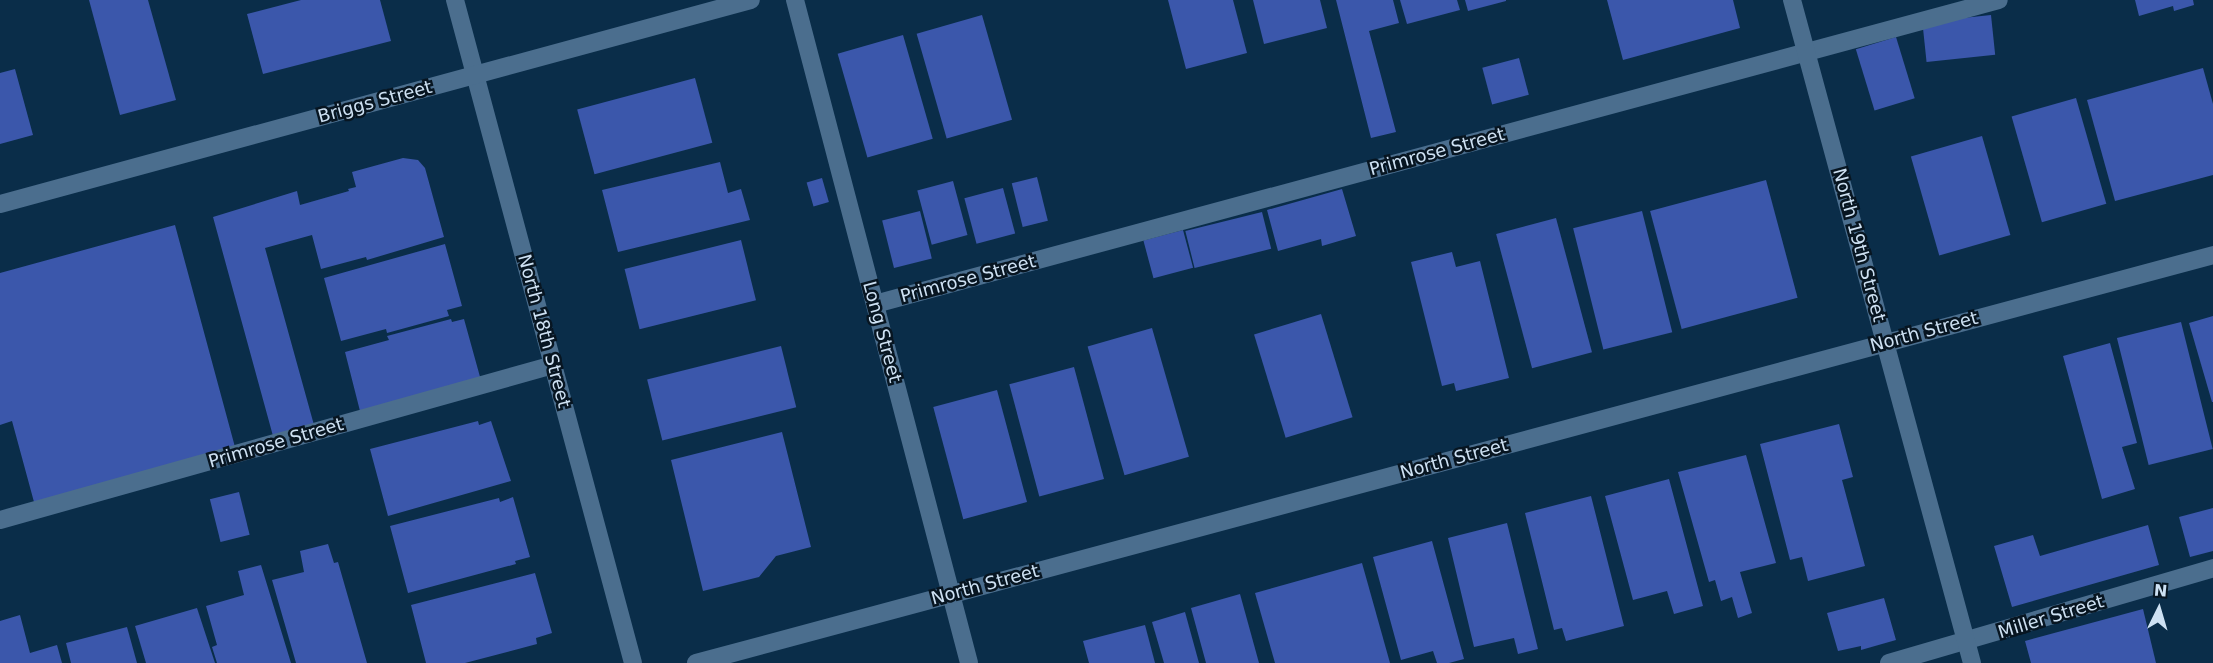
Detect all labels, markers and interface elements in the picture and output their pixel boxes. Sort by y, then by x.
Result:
street label: Briggs Street [316,76,434,128]
street label: Primrose Street [1367,124,1507,180]
street label: North 19th Street [1828,166,1890,324]
street label: Primrose Street [898,251,1038,307]
street label: North 18th Street [513,252,575,410]
street label: Long Street [858,279,906,385]
street label: North Street [1868,307,1980,357]
street label: Primrose Street [206,413,346,473]
street label: North Street [1398,434,1510,484]
street label: North Street [929,560,1041,610]
north arrow [2129,579,2189,639]
text: N [2153,581,2168,601]
street label: Miller Street [1996,591,2106,643]

